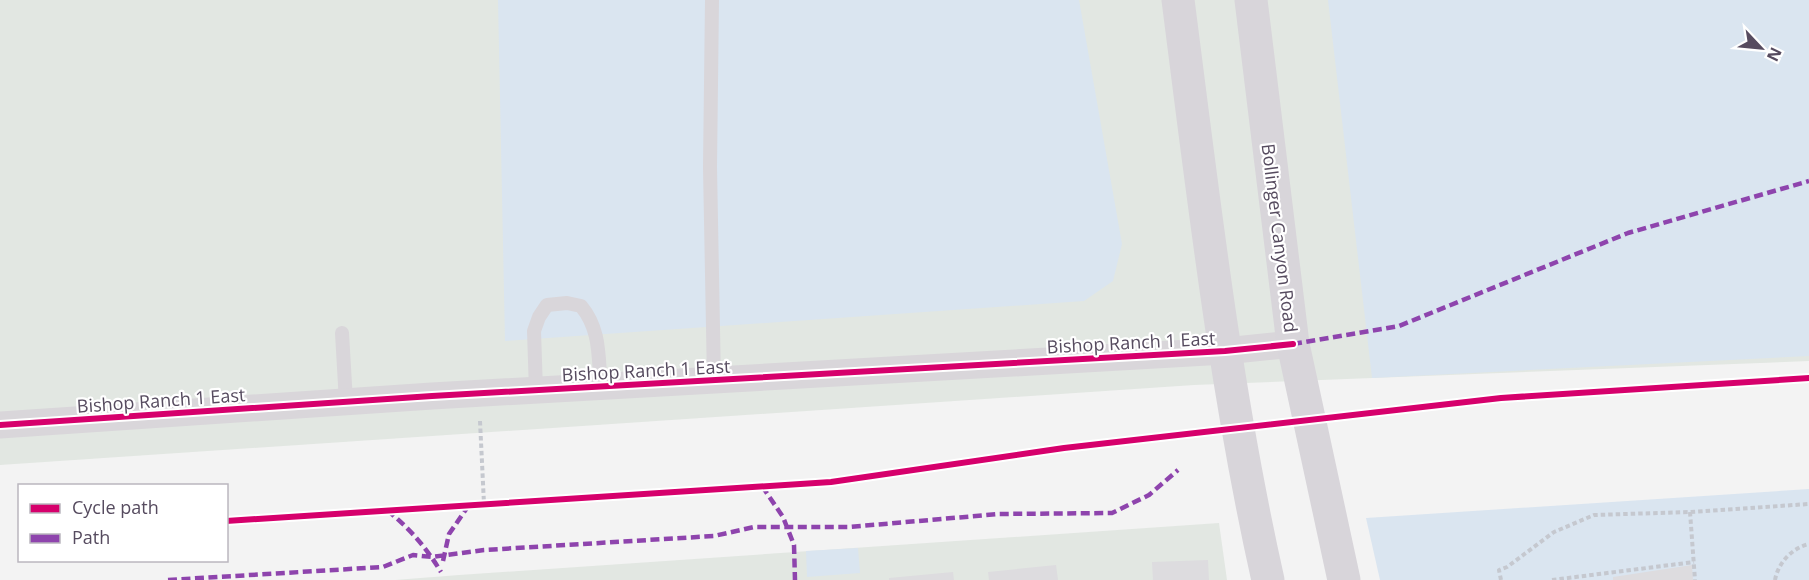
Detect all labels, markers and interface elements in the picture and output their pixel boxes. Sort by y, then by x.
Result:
north arrow [1731,18,1791,78]
text: N [1762,44,1787,65]
street label: Bollinger Canyon Road [1257,142,1303,334]
street label: Bishop Ranch 1 East [1046,326,1216,358]
street label: Bishop Ranch 1 East [561,354,731,386]
street label: Bishop Ranch 1 East [76,382,246,418]
legend [18,484,228,562]
text: Cycle path [72,495,159,519]
text: Path [72,525,110,549]

